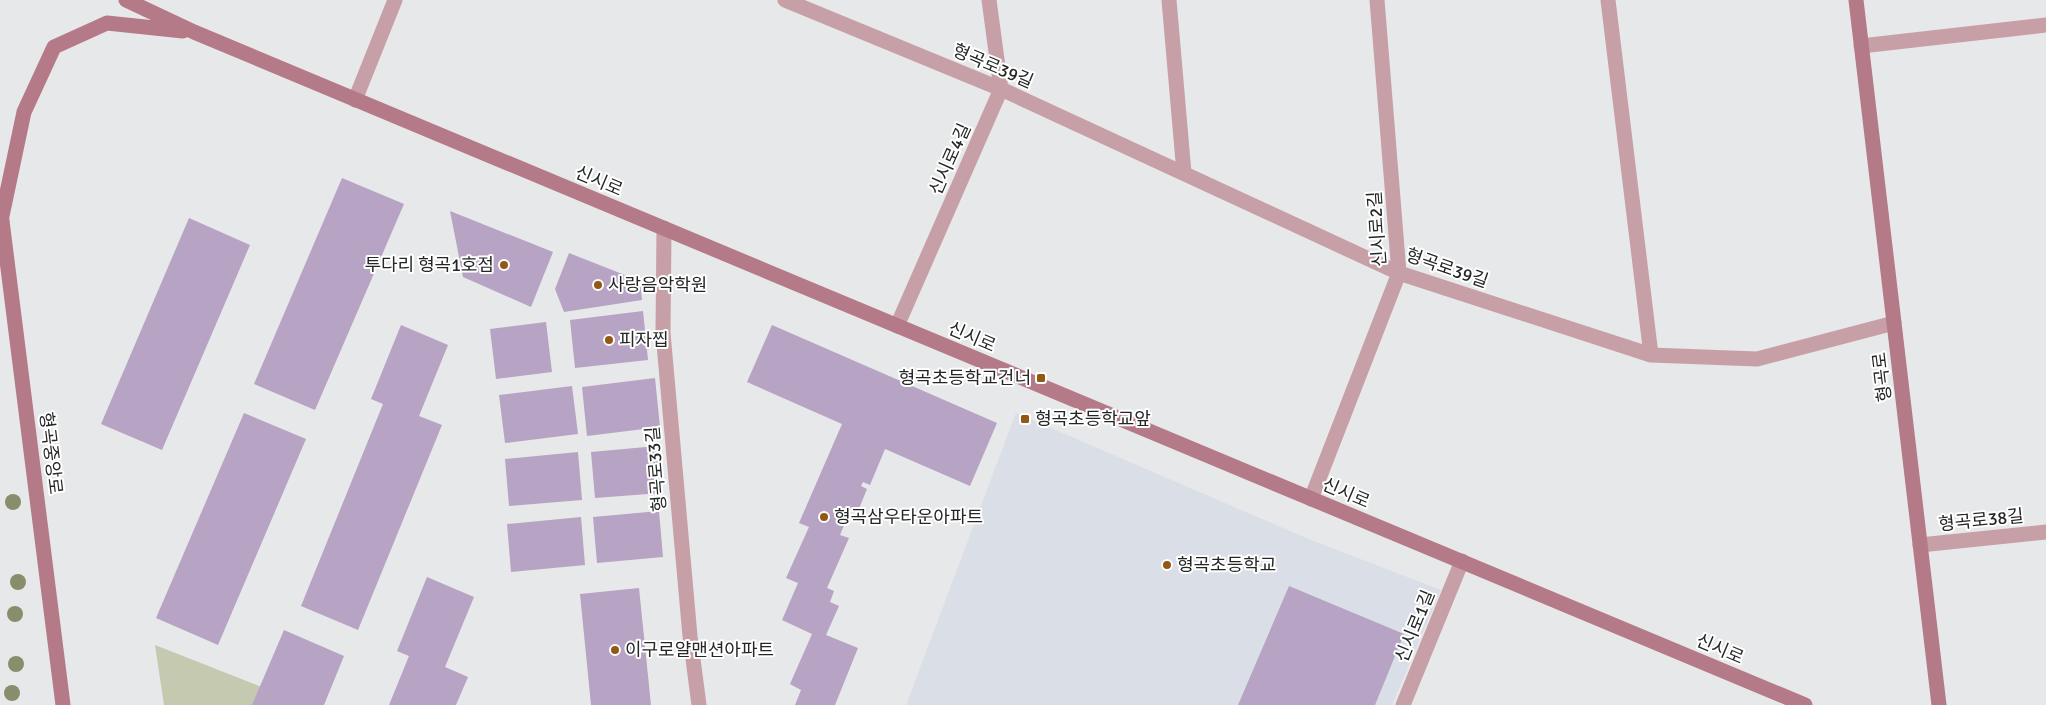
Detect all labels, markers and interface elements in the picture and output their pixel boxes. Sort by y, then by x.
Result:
street label: 형곡로39길 [949,39,1037,93]
street label: 신시로4길 [925,120,975,198]
street label: 신시로 [572,161,626,201]
street label: 신시로2길 [1363,190,1391,268]
street label: 형곡로39길 [1403,244,1491,292]
place label: 투다리 형곡1호점 [364,254,494,276]
marker: 투다리 형곡1호점 [498,259,510,271]
place label: 사랑음악학원 [608,274,707,296]
marker: 사랑음악학원 [592,279,604,291]
street label: 신시로 [945,317,999,357]
place label: 피자찝 [619,329,669,351]
marker: 피자찝 [603,334,615,346]
street label: 형곡로 [1868,351,1896,403]
place label: 형곡초등학교건너 [899,367,1031,389]
marker: 형곡초등학교건너 [1035,372,1047,384]
place label: 형곡초등학교앞 [1035,408,1151,430]
street label: 형곡중앙로 [35,411,67,495]
marker: 형곡초등학교앞 [1019,413,1031,425]
street label: 형곡로33길 [641,425,671,513]
street label: 신시로 [1319,473,1373,513]
street label: 형곡로38길 [1937,505,2025,535]
place label: 형곡삼우타운아파트 [834,506,983,528]
marker: 형곡삼우타운아파트 [818,511,830,523]
place label: 형곡초등학교 [1177,554,1276,576]
marker: 형곡초등학교 [1161,559,1173,571]
street label: 신시로1길 [1391,587,1439,665]
street label: 신시로 [1693,629,1747,669]
place label: 이구로얄맨션아파트 [625,639,774,661]
marker: 이구로얄맨션아파트 [609,644,621,656]

